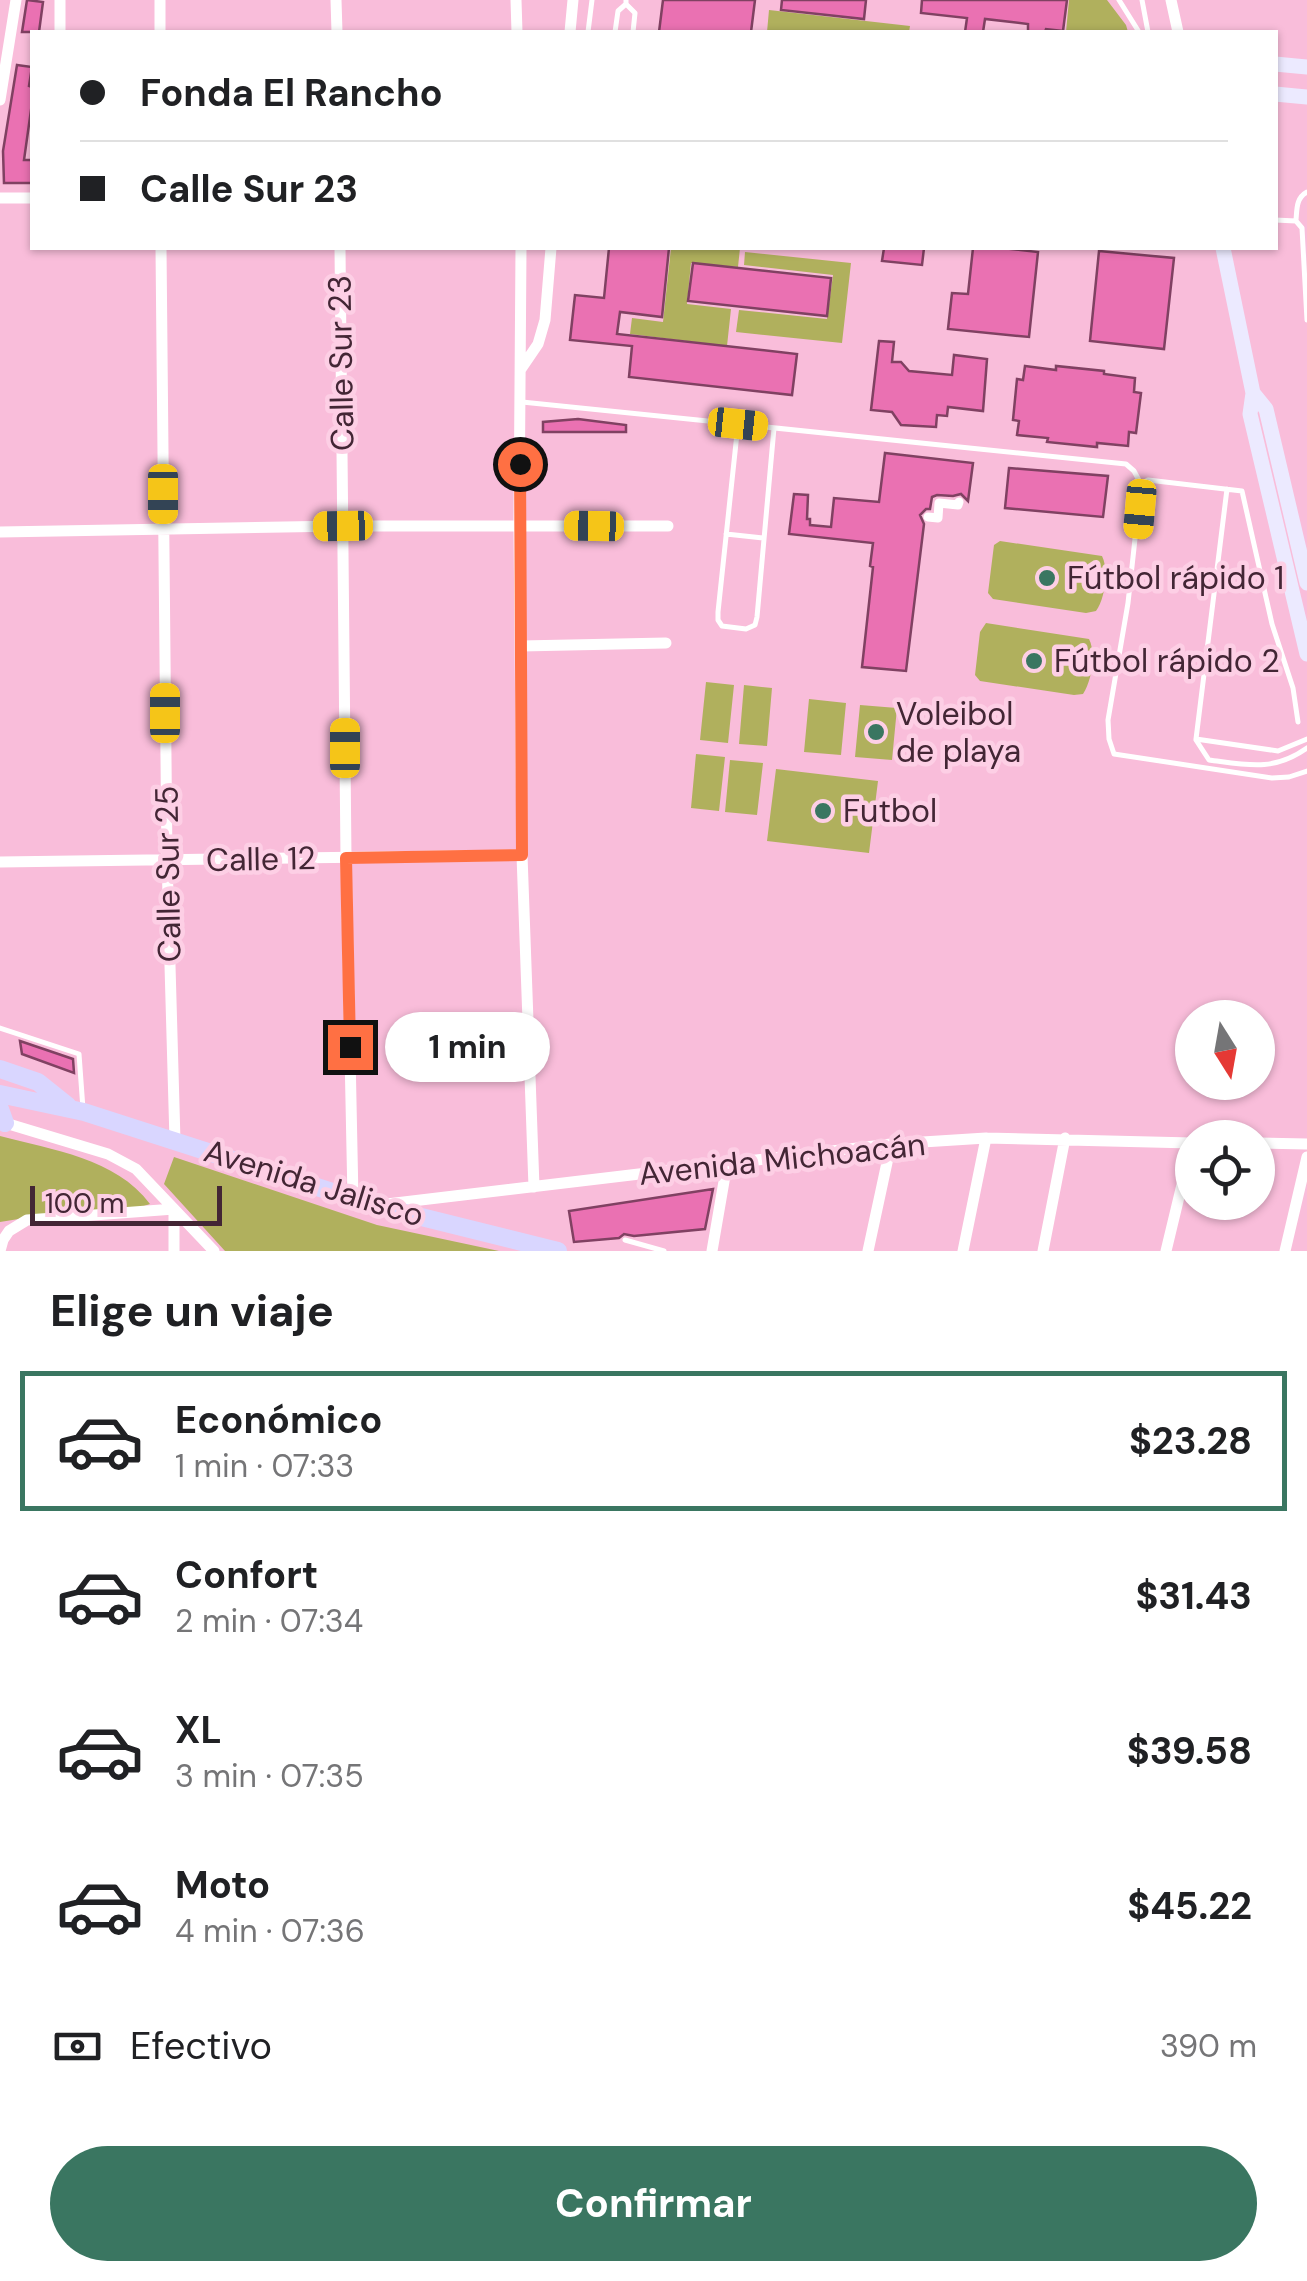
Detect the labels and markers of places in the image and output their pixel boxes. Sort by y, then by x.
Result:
place label: Fútbol rápido 1 [1067,557,1284,599]
marker: Fútbol rápido 1 [1036,567,1058,589]
place label: Fútbol rápido 2 [1054,640,1280,682]
marker: Fútbol rápido 2 [1023,650,1045,672]
place label: Voleibol de playa [896,693,1021,772]
marker: Voleibol de playa [865,721,887,743]
place label: Futbol [843,790,937,832]
marker: Futbol [812,800,834,822]

